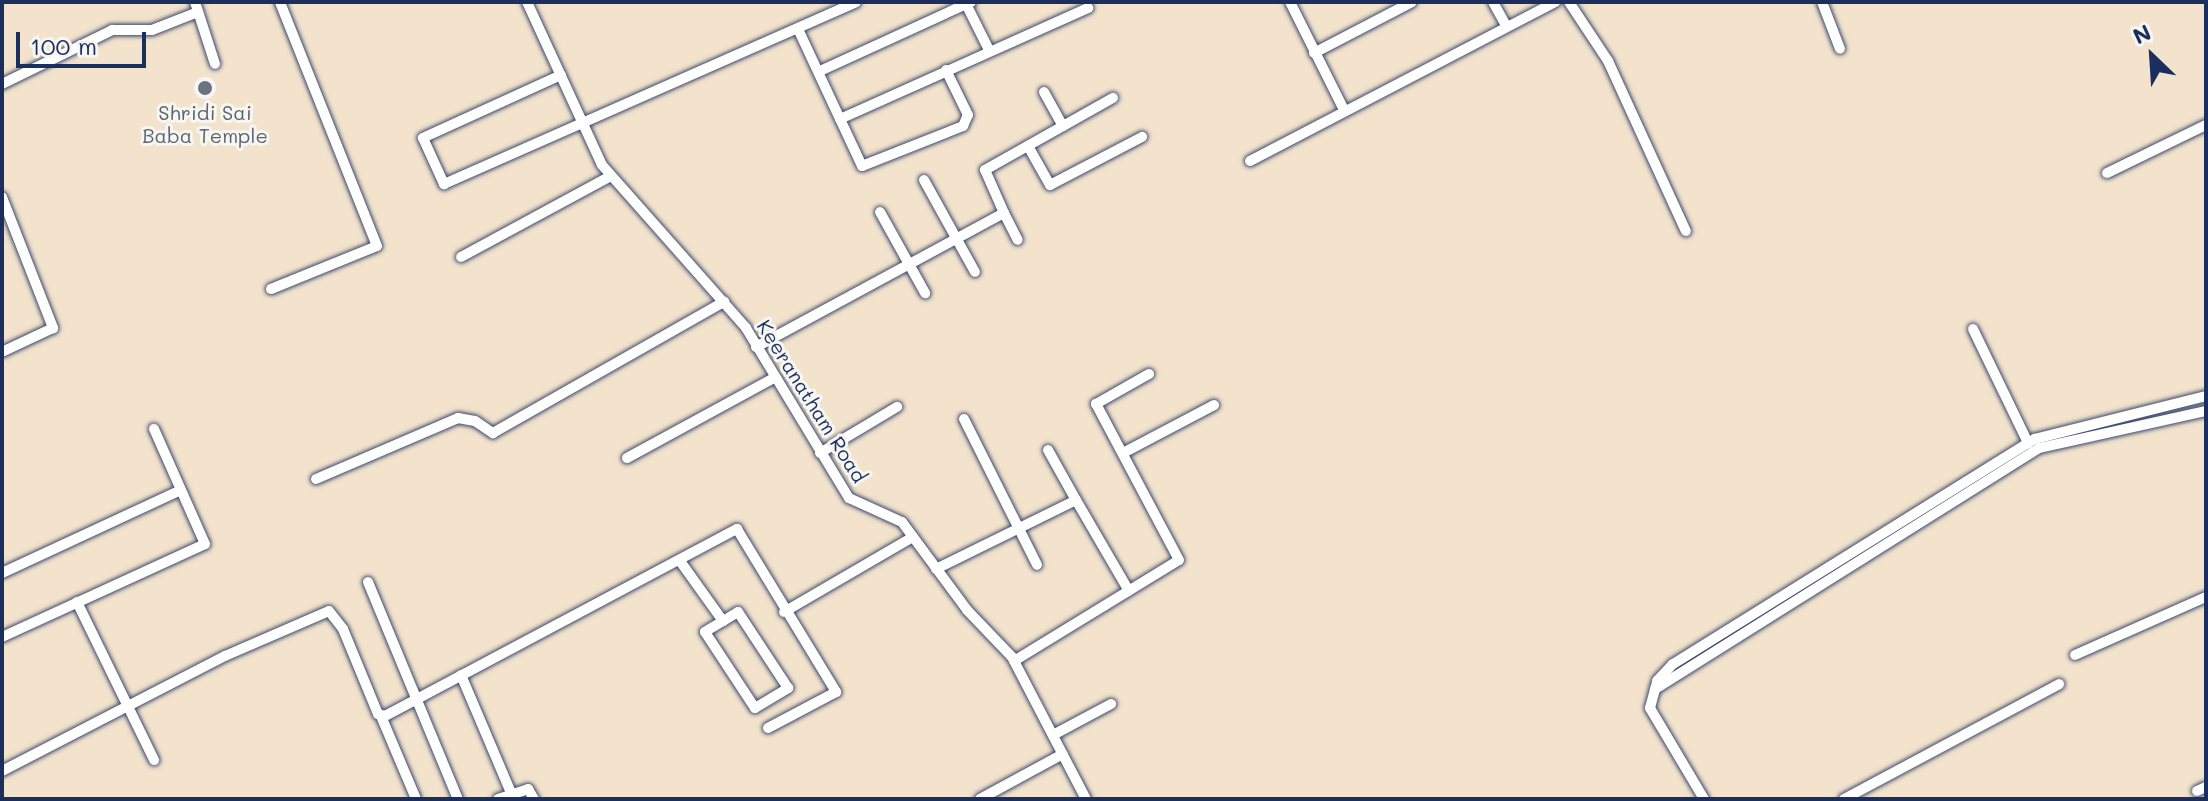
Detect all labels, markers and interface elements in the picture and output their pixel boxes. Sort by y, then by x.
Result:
scale bar [20,16,150,66]
north arrow [2112,16,2192,96]
text: N [2128,17,2155,50]
text: 100 m [30,30,97,61]
marker: Shridi Sai Baba Temple [196,79,214,97]
place label: Shridi Sai Baba Temple [142,100,268,147]
street label: Keeranatham Road [752,315,872,487]

